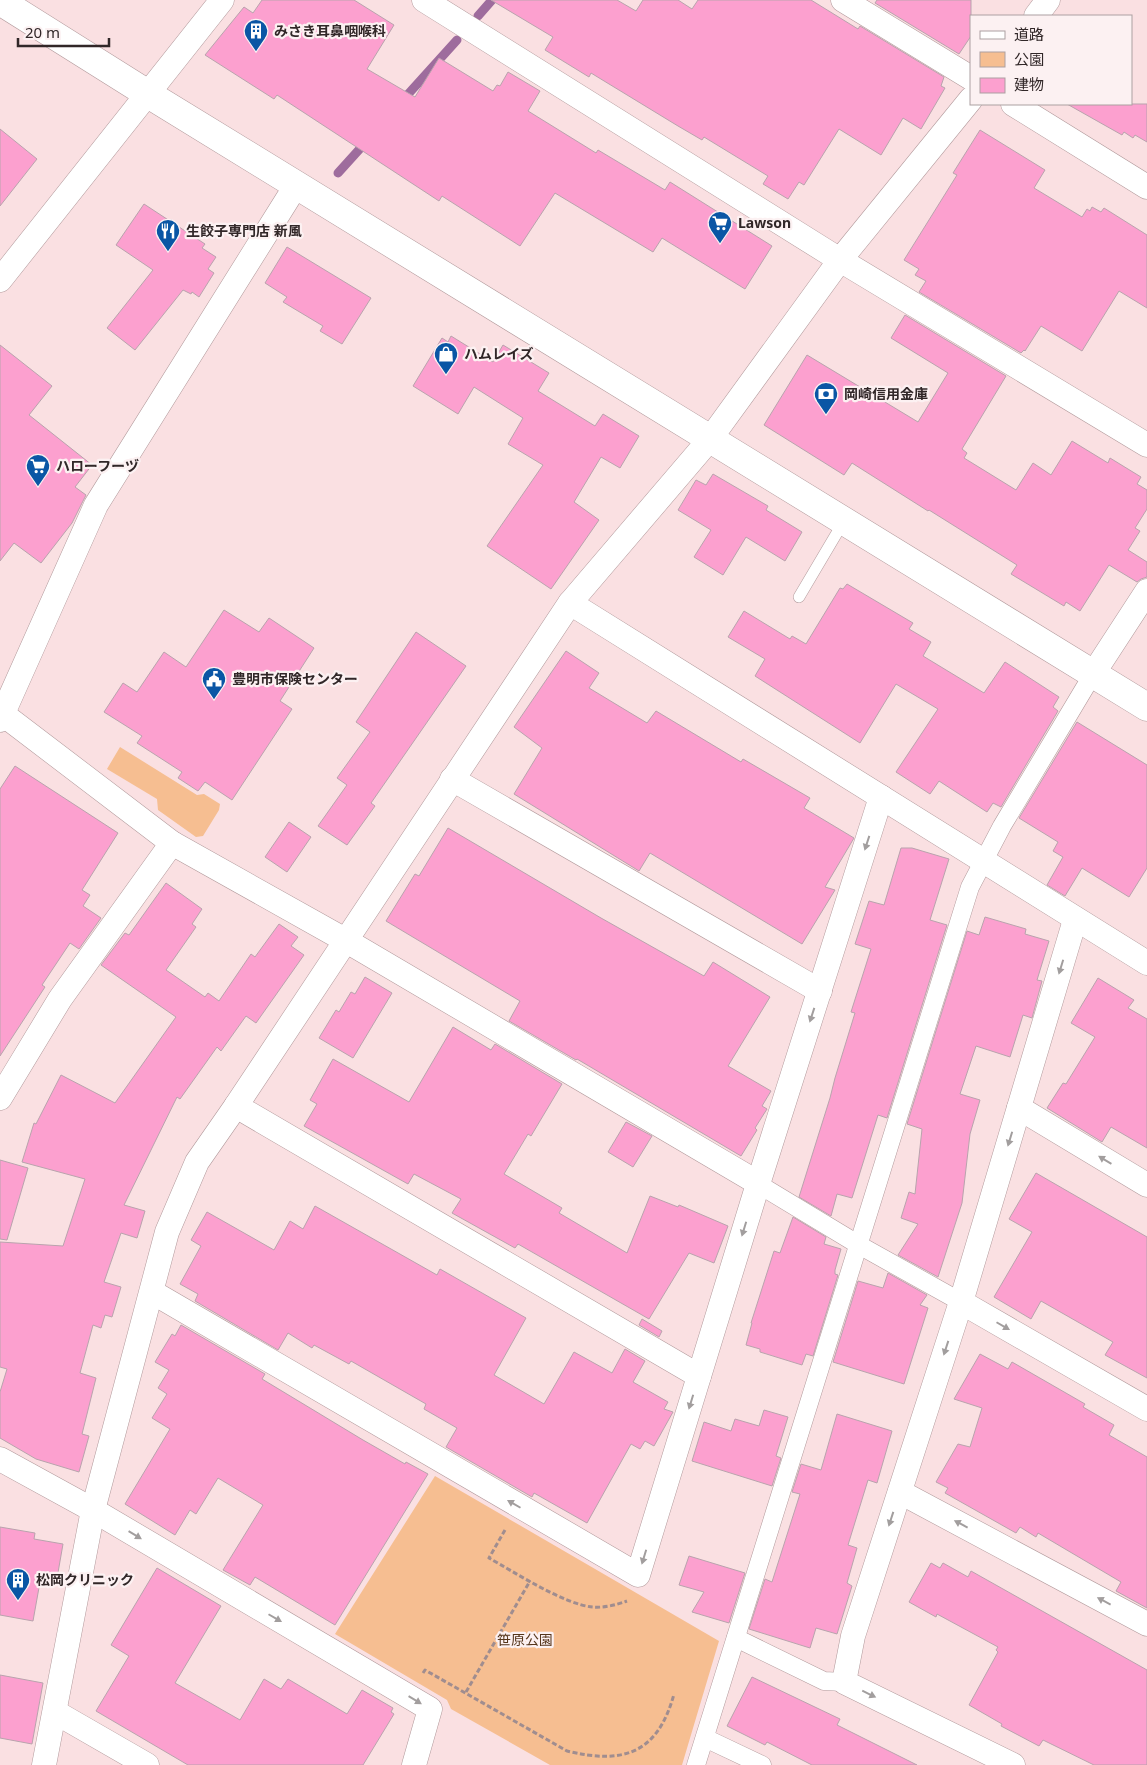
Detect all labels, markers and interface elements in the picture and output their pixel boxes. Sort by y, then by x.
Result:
scale bar [18,15,109,47]
legend [970,15,1132,105]
building icon: みさき耳鼻咽喉科 [243,18,269,52]
place label: みさき耳鼻咽喉科 [274,21,386,40]
text: 20 m [25,22,60,42]
text: 道路 [1014,24,1044,44]
text: 公園 [1014,49,1044,69]
text: 建物 [1014,74,1044,94]
supermarket icon: Lawson [707,210,733,244]
place label: Lawson [738,213,791,232]
restaurant icon: 生餃子専門店 新風 [155,218,181,252]
place label: 生餃子専門店 新風 [186,221,302,240]
shop icon: ハムレイズ [433,341,459,375]
place label: ハムレイズ [464,344,534,363]
bank icon: 岡崎信用金庫 [813,381,839,415]
place label: 岡崎信用金庫 [844,384,928,403]
supermarket icon: ハローフーヅ [25,453,51,487]
place label: ハローフーヅ [56,456,139,475]
public building icon: 豊明市保険センター [201,666,227,700]
place label: 豊明市保険センター [232,669,358,688]
one-way arrow [862,836,870,851]
one-way arrow [1057,959,1065,974]
one-way arrow [808,1007,815,1022]
one-way arrow [1005,1132,1013,1147]
one-way arrow [1099,1155,1112,1164]
one-way arrow [740,1222,747,1237]
one-way arrow [996,1322,1011,1330]
one-way arrow [942,1341,950,1356]
one-way arrow [687,1394,695,1409]
one-way arrow [507,1499,520,1508]
one-way arrow [887,1512,894,1527]
one-way arrow [953,1520,968,1528]
one-way arrow [129,1531,142,1540]
one-way arrow [639,1550,647,1565]
building icon: 松岡クリニック [5,1567,31,1601]
place label: 松岡クリニック [36,1570,134,1589]
one-way arrow [1097,1597,1111,1605]
one-way arrow [268,1614,283,1622]
park label: 笹原公園 [497,1630,553,1649]
one-way arrow [862,1691,876,1699]
one-way arrow [409,1696,422,1705]

